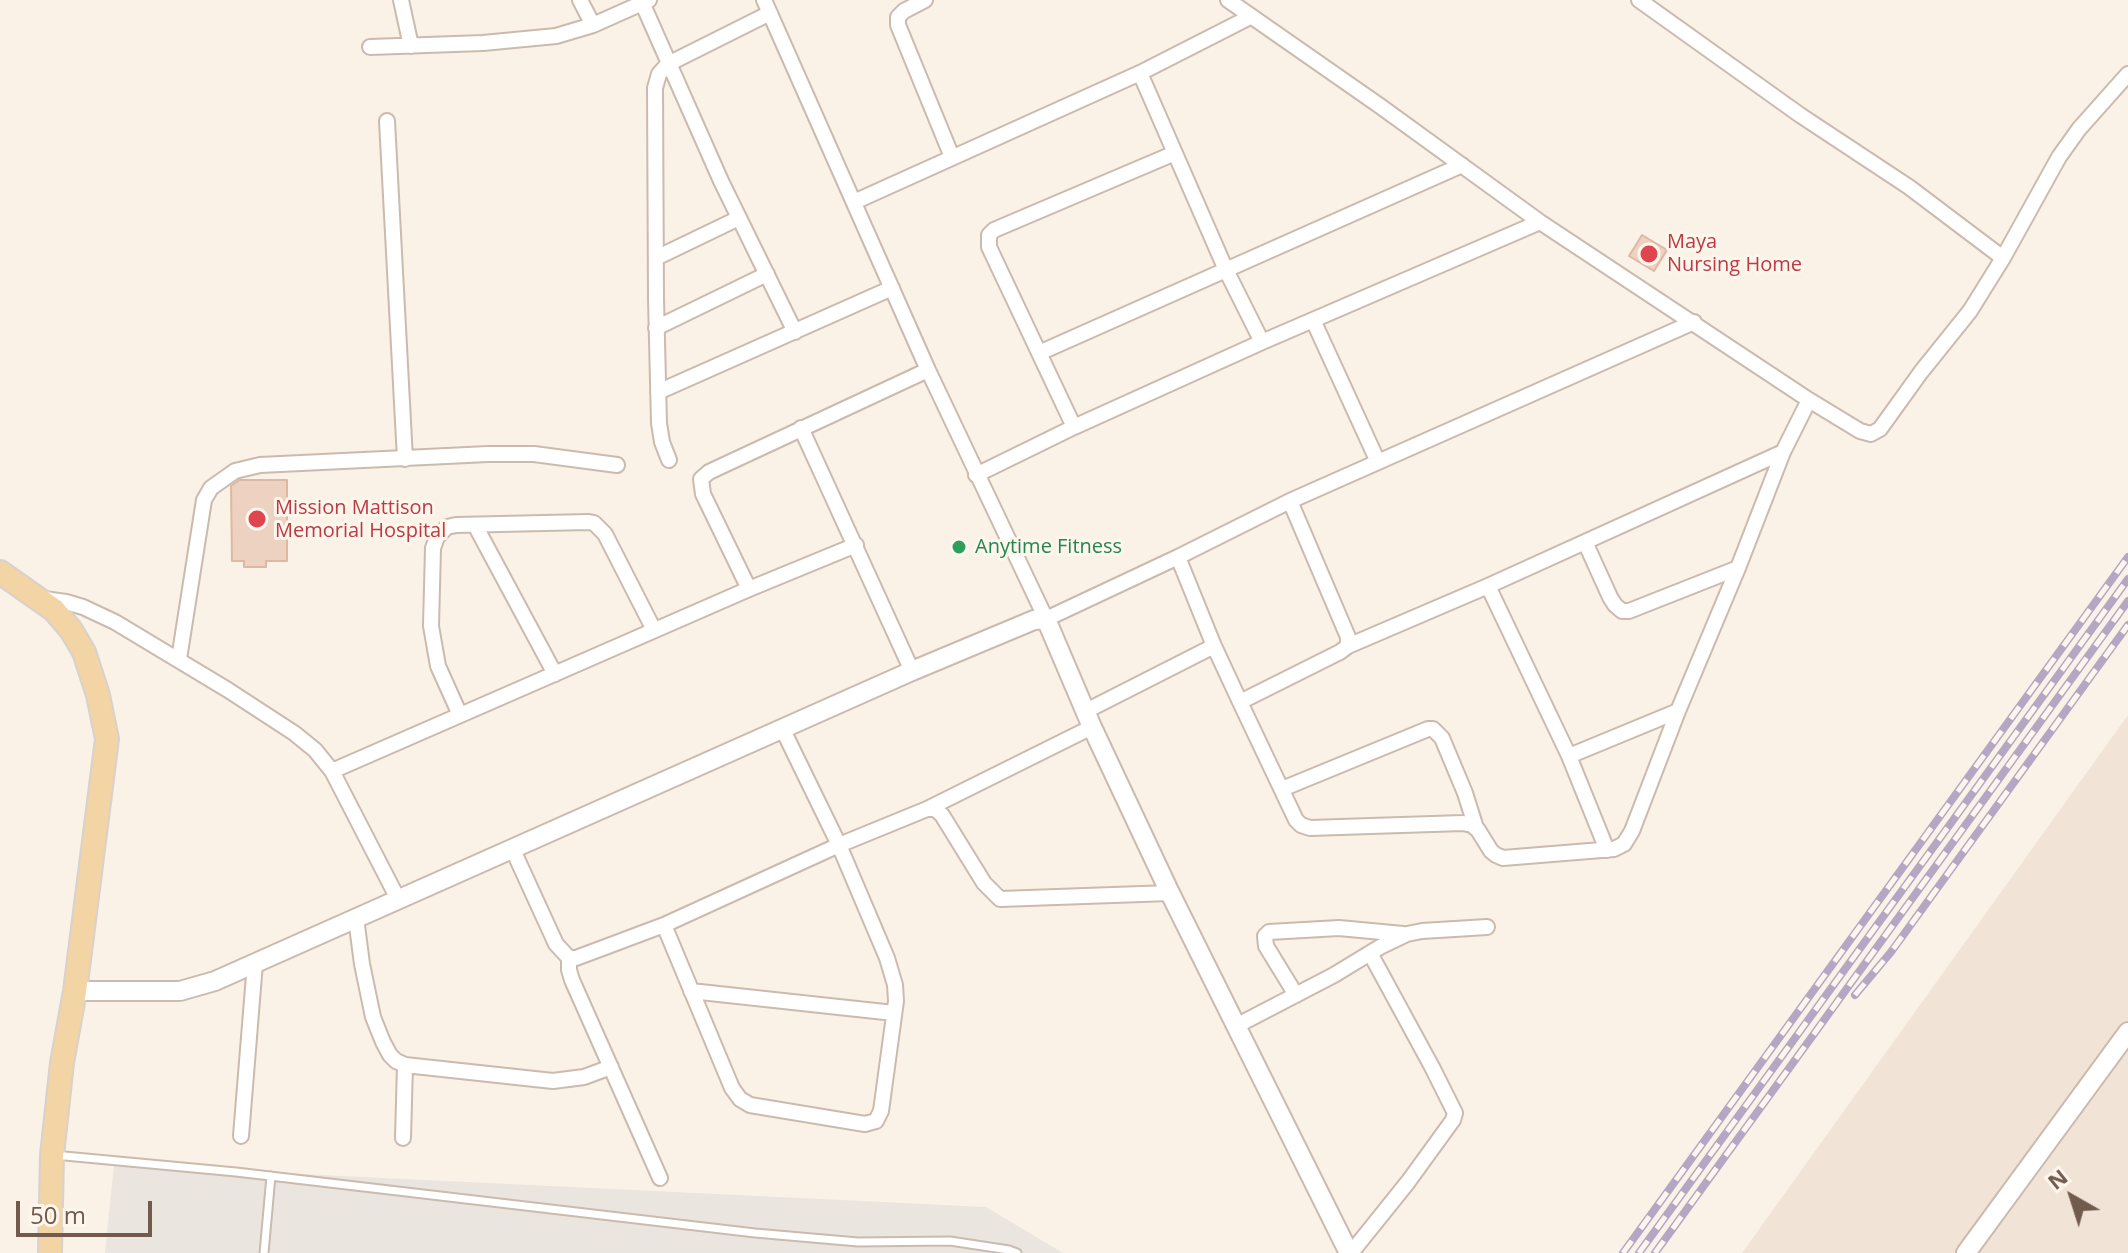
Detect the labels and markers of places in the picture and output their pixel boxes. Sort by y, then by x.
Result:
place label: Maya Nursing Home [1667,230,1802,277]
marker: Maya Nursing Home [1638,243,1660,265]
place label: Mission Mattison Memorial Hospital [275,496,446,543]
marker: Mission Mattison Memorial Hospital [246,508,268,530]
place label: Anytime Fitness [975,535,1122,559]
marker: Anytime Fitness [950,538,968,556]

